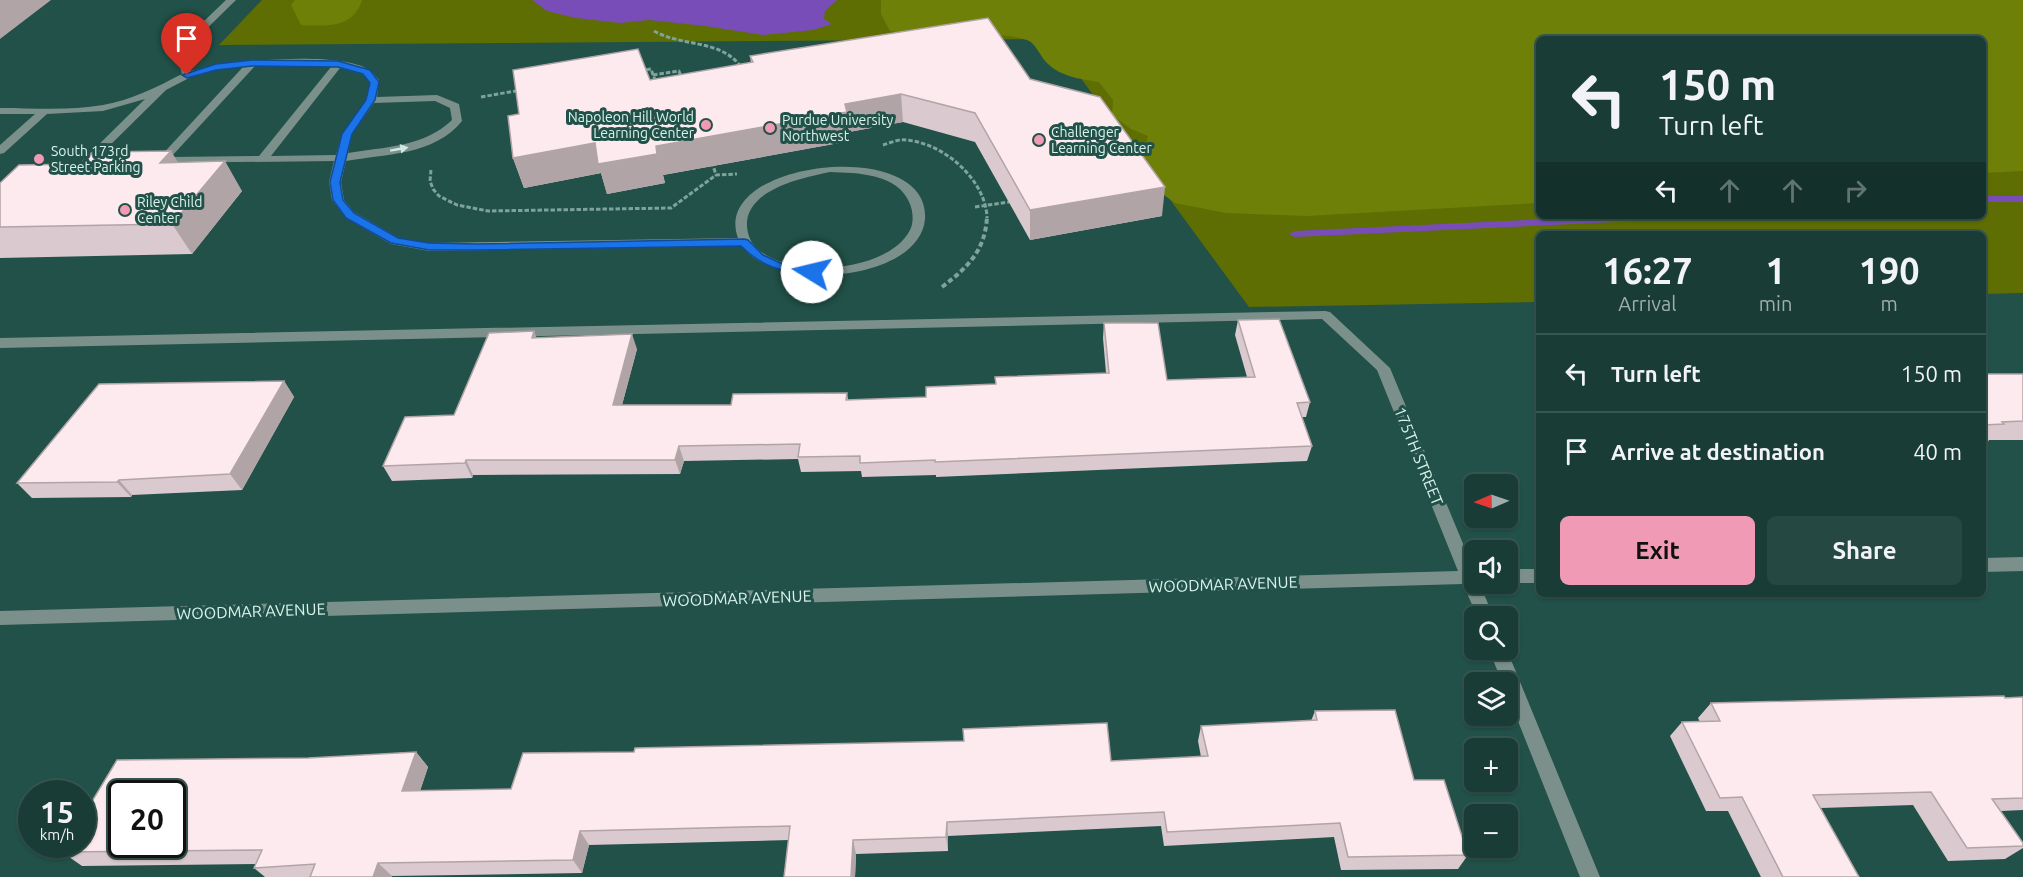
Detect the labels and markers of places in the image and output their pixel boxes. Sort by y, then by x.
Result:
pin [161,13,212,75]
place label: Napoleon Hill World Learning Center [568,109,695,141]
place label: Purdue University Northwest [782,112,894,144]
marker: Napoleon Hill World Learning Center [699,118,713,132]
marker: Purdue University Northwest [763,121,777,135]
place label: Challenger Learning Center [1051,124,1152,156]
marker: Challenger Learning Center [1032,133,1046,147]
place label: South 173rd Street Parking [51,143,141,175]
marker: South 173rd Street Parking [32,152,46,166]
place label: Riley Child Center [137,194,202,226]
marker: Riley Child Center [118,203,132,217]

